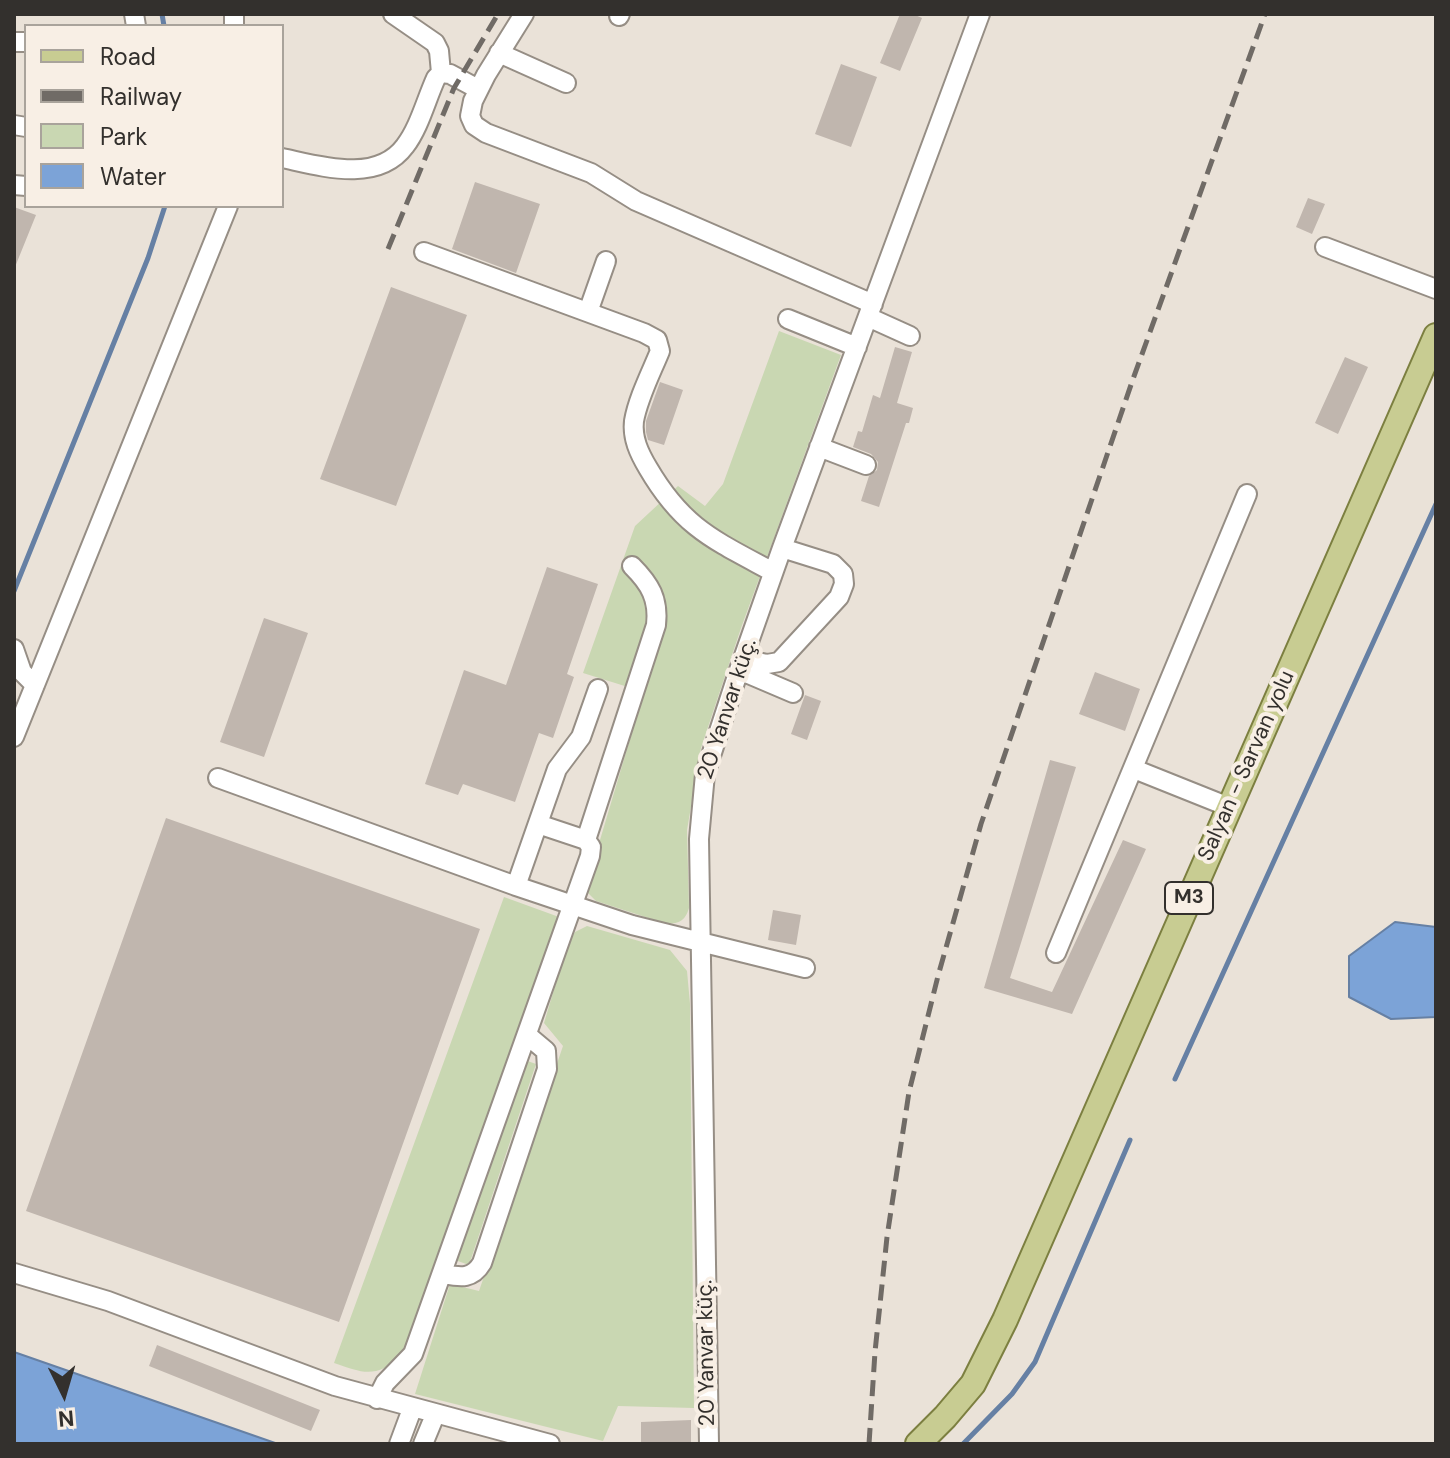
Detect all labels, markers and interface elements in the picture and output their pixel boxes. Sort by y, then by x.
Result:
legend [24,24,284,208]
text: Road [100,41,156,72]
text: Railway [100,81,182,112]
text: Park [100,121,147,152]
text: Water [100,161,166,192]
street label: 20 Yanvar küç. [693,635,763,783]
street label: Salyan - Sarvan yolu [1193,667,1301,865]
road number: M3 [1165,882,1213,914]
street label: 20 Yanvar küç. [693,1280,721,1426]
north arrow [24,1354,104,1434]
text: N [57,1403,75,1434]

